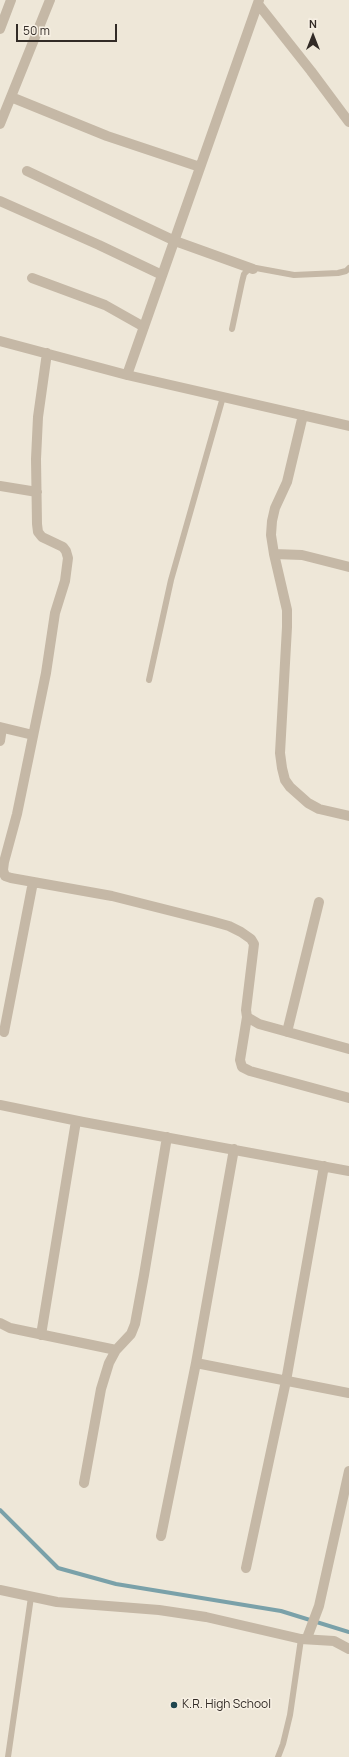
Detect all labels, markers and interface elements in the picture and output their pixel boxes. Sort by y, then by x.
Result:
scale bar [18,16,119,42]
north arrow [293,16,333,56]
text: N [309,16,317,31]
text: 50 m [23,22,50,39]
place label: K.R. High School [182,1698,271,1712]
marker: K.R. High School [169,1700,179,1710]

